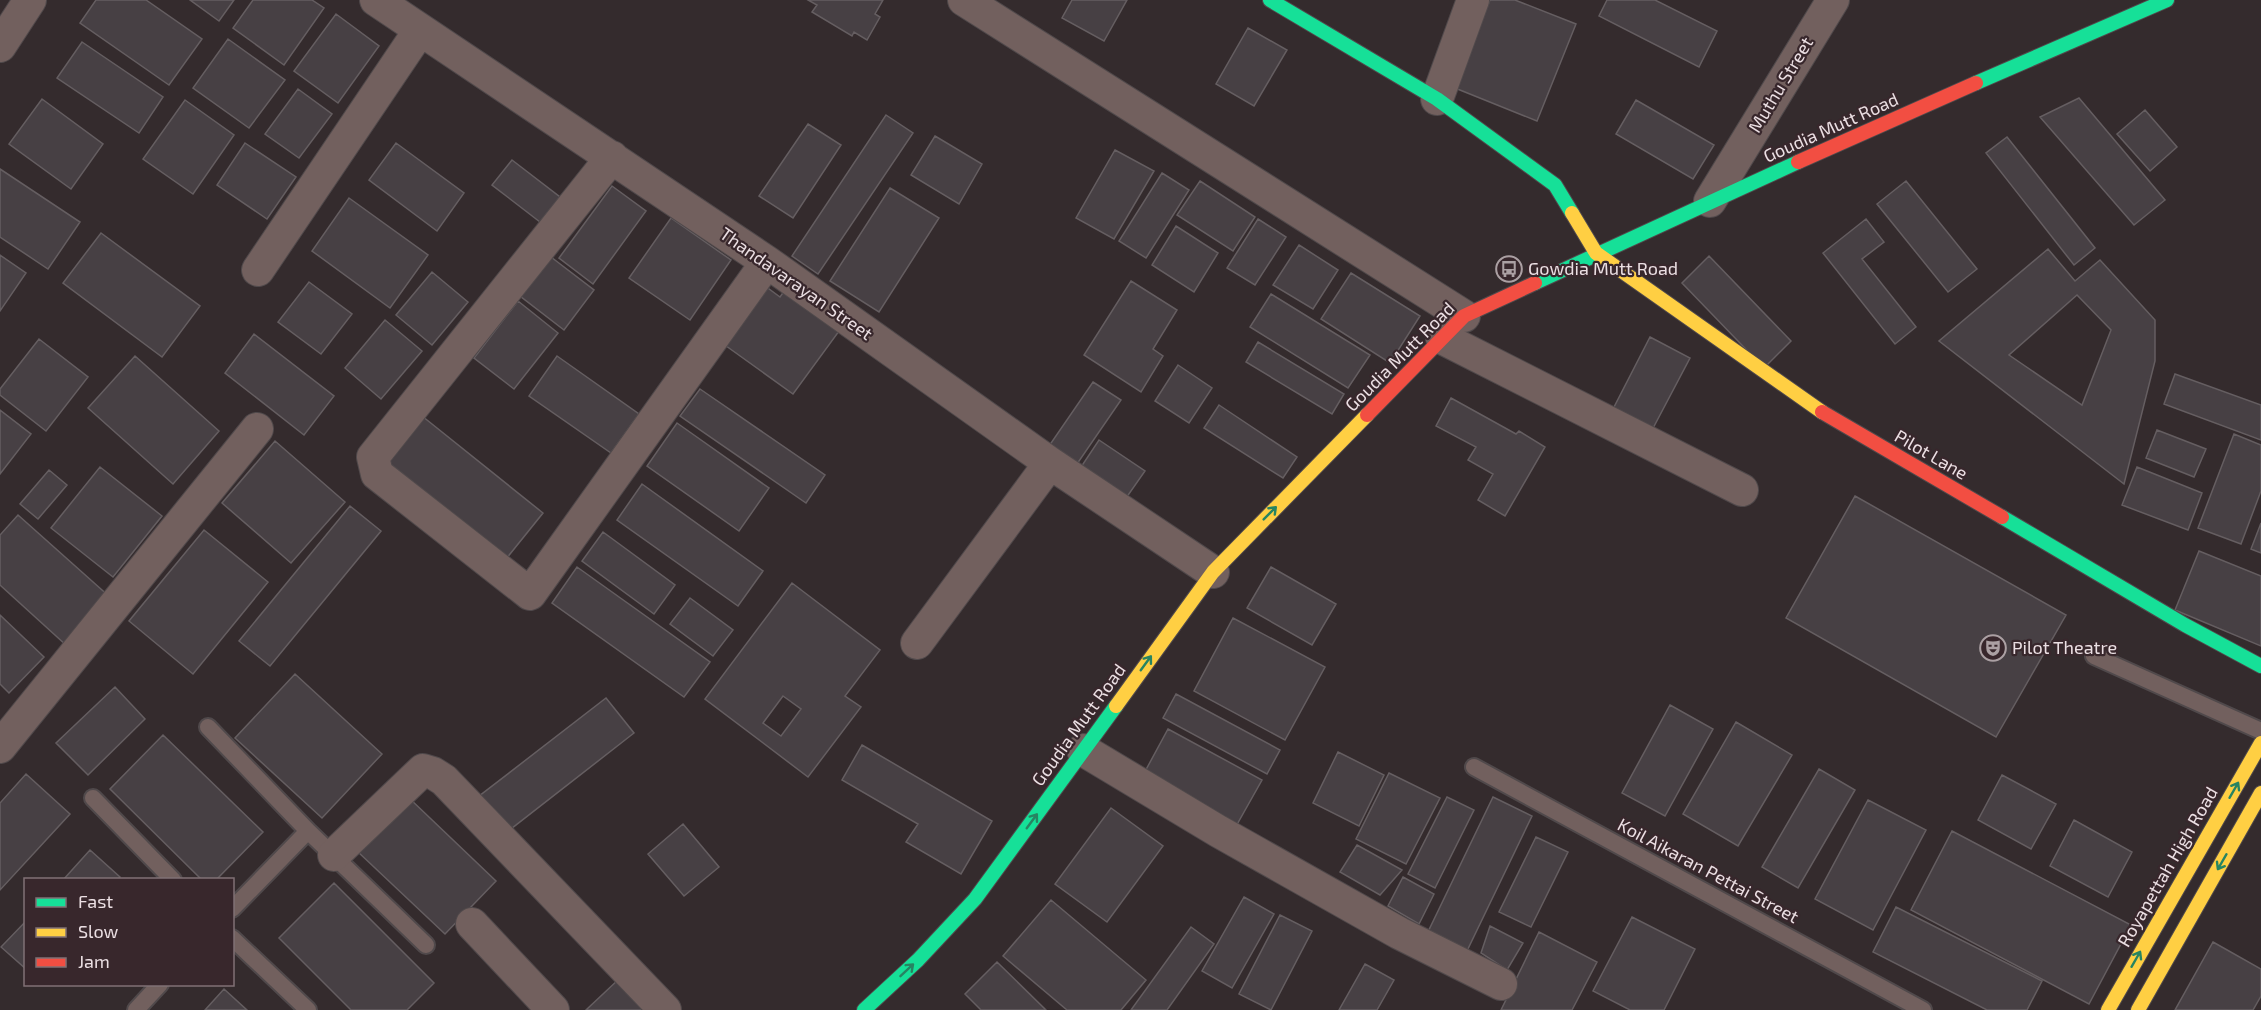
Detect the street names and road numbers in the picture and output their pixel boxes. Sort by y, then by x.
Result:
street label: Muthu Street [1743,33,1817,136]
street label: Goudia Mutt Road [1760,87,1902,167]
street label: Thandavarayan Street [716,222,877,344]
street label: Goudia Mutt Road [1340,297,1459,416]
street label: Pilot Lane [1891,424,1972,484]
street label: Goudia Mutt Road [1026,659,1130,790]
street label: Royapettah High Road [2112,783,2222,950]
street label: Koil Aikaran Pettai Street [1614,813,1803,927]

